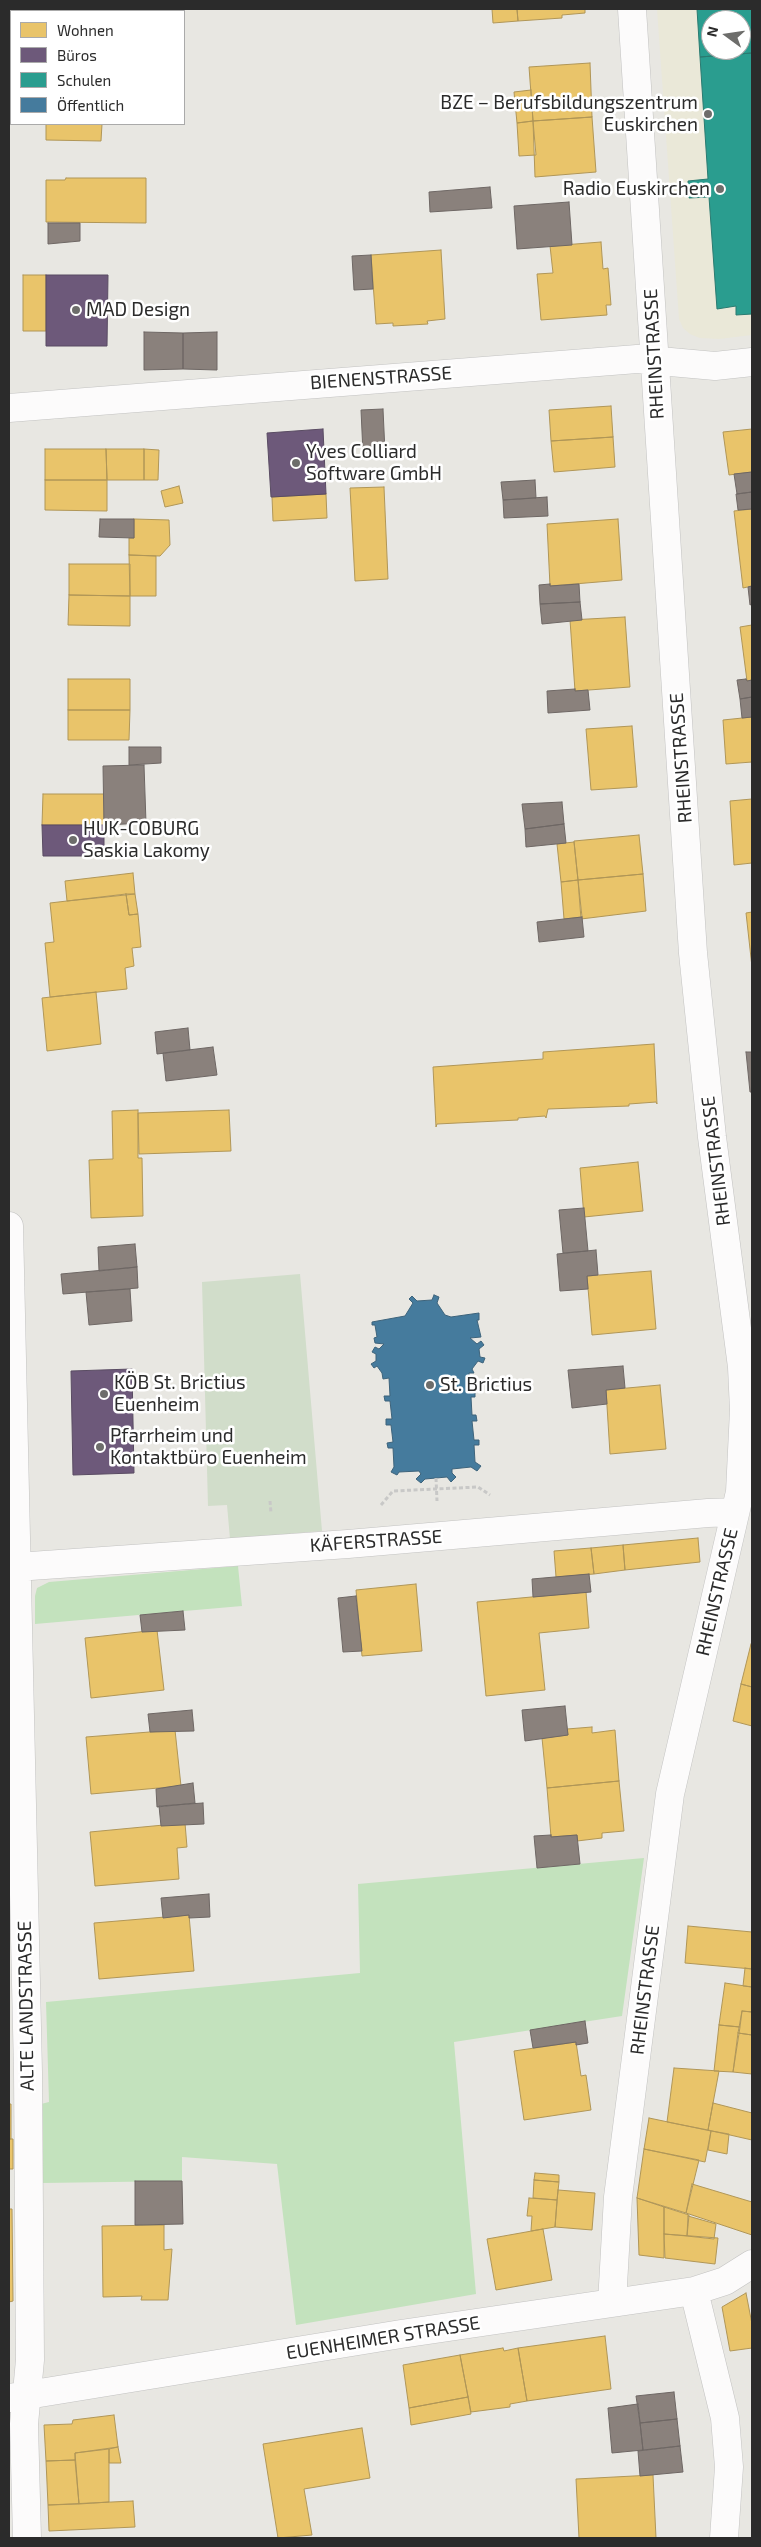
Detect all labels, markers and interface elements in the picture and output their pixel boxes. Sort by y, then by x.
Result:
legend [10,10,185,125]
north arrow [701,10,751,60]
text: Wohnen [57,21,114,39]
text: N [702,25,721,38]
text: Büros [57,46,97,64]
text: Schulen [57,71,111,89]
place label: BZE – Berufsbildungszentrum Euskirchen [440,92,698,136]
text: Öffentlich [57,96,124,114]
marker: BZE – Berufsbildungszentrum Euskirchen [702,108,714,120]
place label: Radio Euskirchen [563,178,710,200]
marker: Radio Euskirchen [714,183,726,195]
street label: RHEINSTRASSE [639,288,669,420]
place label: MAD Design [86,299,190,321]
marker: MAD Design [70,304,82,316]
street label: BIENENSTRASSE [309,362,453,394]
place label: Yves Colliard Software GmbH [306,441,442,485]
marker: Yves Colliard Software GmbH [290,457,302,469]
street label: RHEINSTRASSE [665,692,697,824]
place label: HUK-COBURG Saskia Lakomy [83,818,210,862]
marker: HUK-COBURG Saskia Lakomy [67,834,79,846]
street label: RHEINSTRASSE [697,1095,735,1227]
place label: KÖB St. Brictius Euenheim [114,1372,246,1416]
place label: St. Brictius [440,1374,532,1396]
marker: St. Brictius [424,1379,436,1391]
marker: KÖB St. Brictius Euenheim [98,1388,110,1400]
place label: Pfarrheim und Kontaktbüro Euenheim [110,1425,307,1469]
marker: Pfarrheim und Kontaktbüro Euenheim [94,1441,106,1453]
street label: KÄFERSTRASSE [309,1525,443,1557]
street label: RHEINSTRASSE [691,1526,743,1658]
street label: ALTE LANDSTRASSE [13,1921,39,2091]
street label: RHEINSTRASSE [626,1924,664,2056]
street label: EUENHEIMER STRASSE [284,2311,482,2365]

